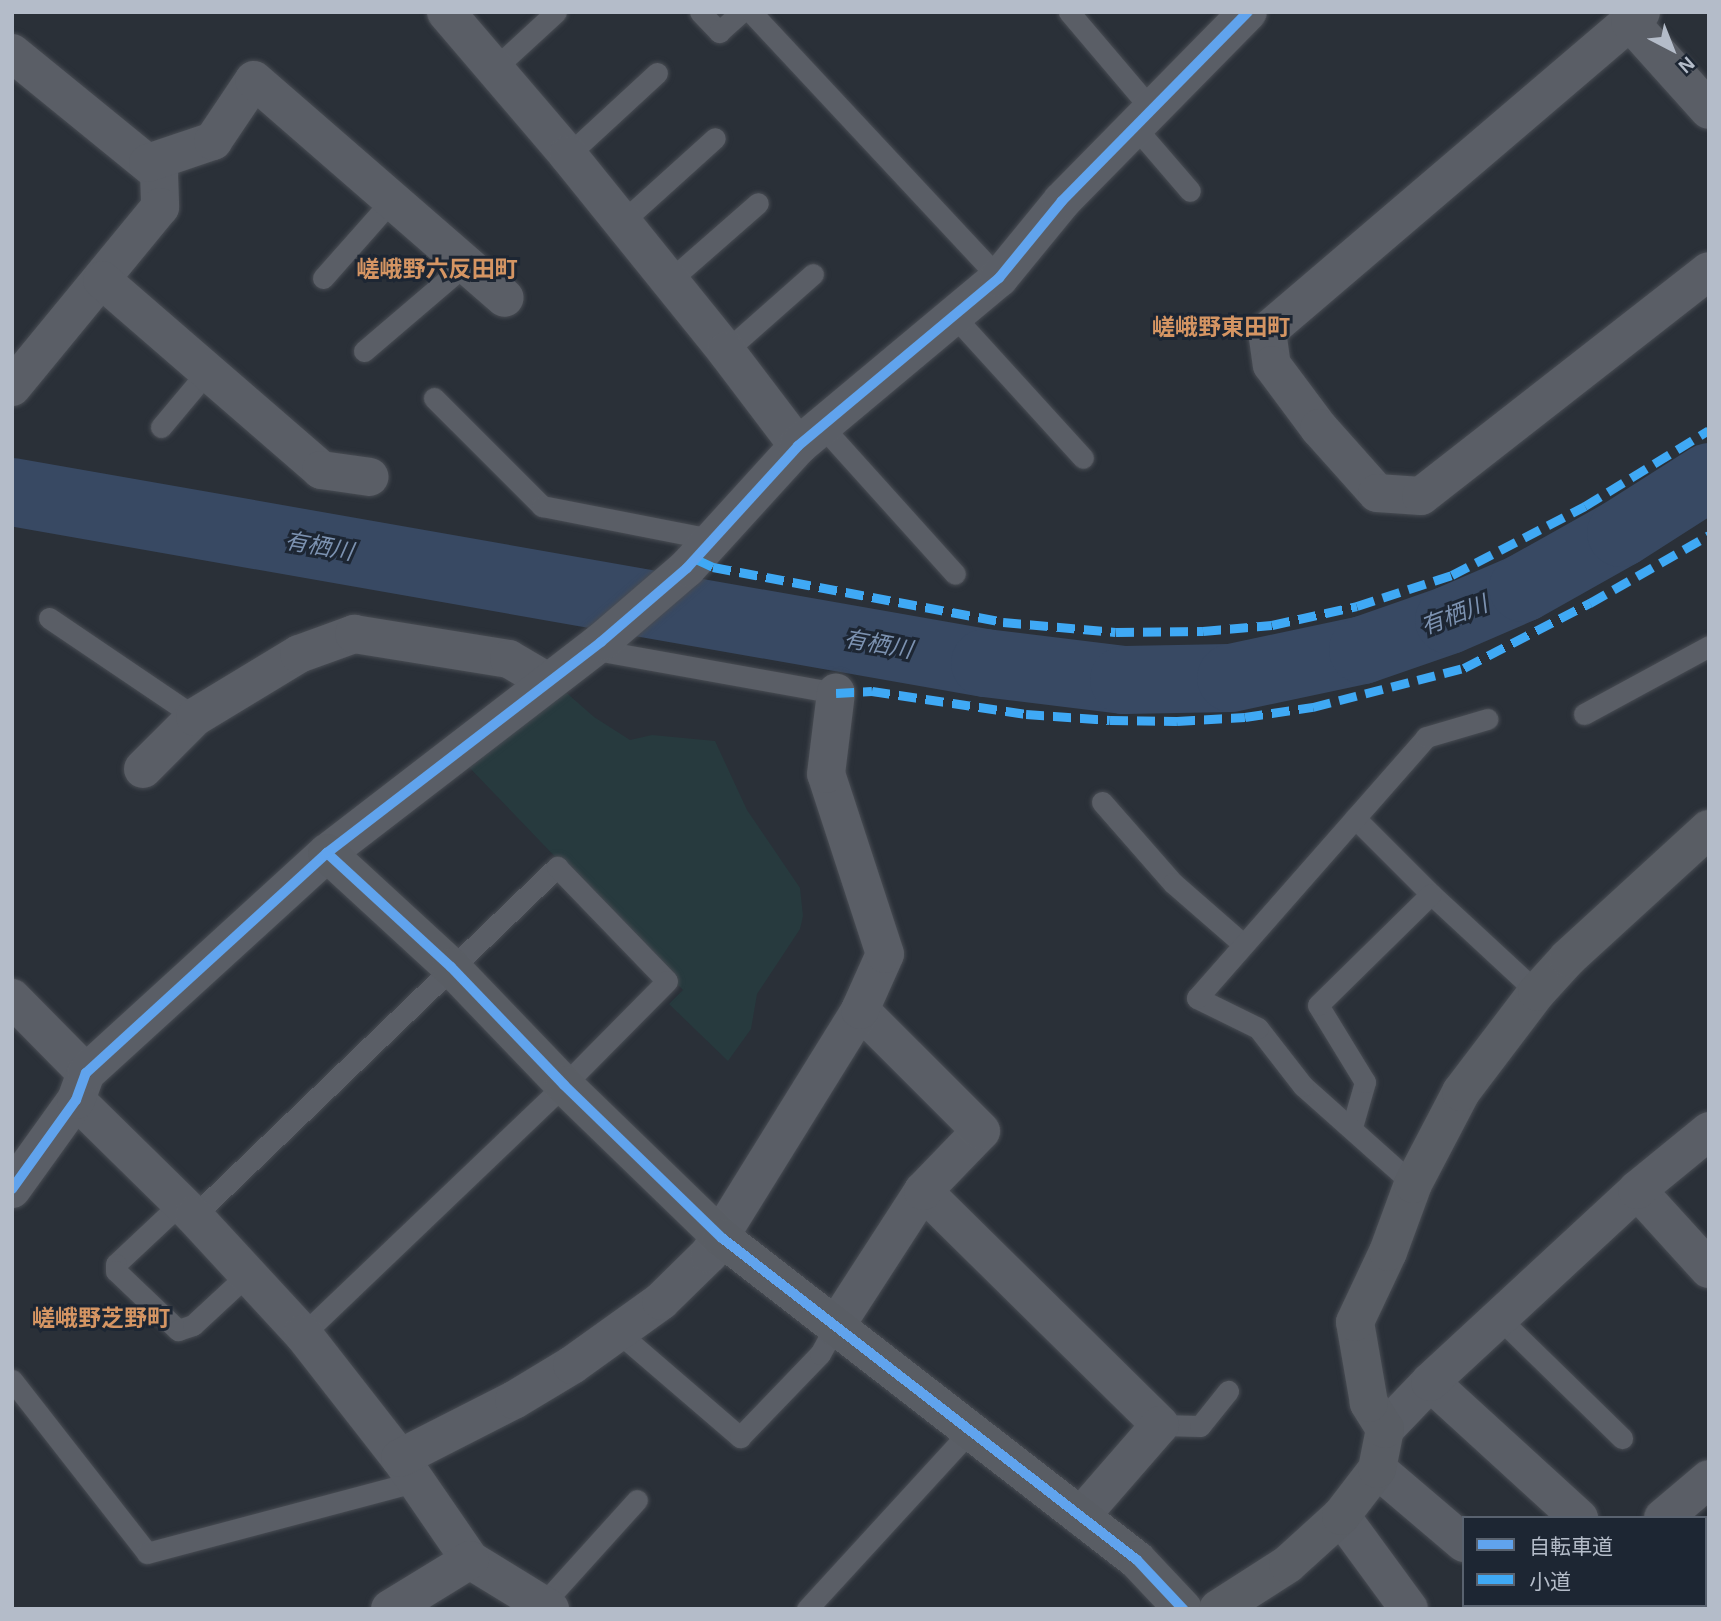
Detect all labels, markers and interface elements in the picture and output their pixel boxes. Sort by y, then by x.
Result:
north arrow [1637,14,1707,84]
text: N [1674,53,1699,77]
district label: 嵯峨野六反田町 [357,255,517,283]
district label: 嵯峨野東田町 [1152,313,1290,341]
water label: 有栖川 [283,526,355,566]
water label: 有栖川 [1417,590,1491,640]
water label: 有栖川 [842,624,914,664]
district label: 嵯峨野芝野町 [32,1304,170,1332]
legend [1462,1516,1707,1607]
text: 自転車道 [1529,1535,1613,1558]
text: 小道 [1529,1570,1571,1593]

